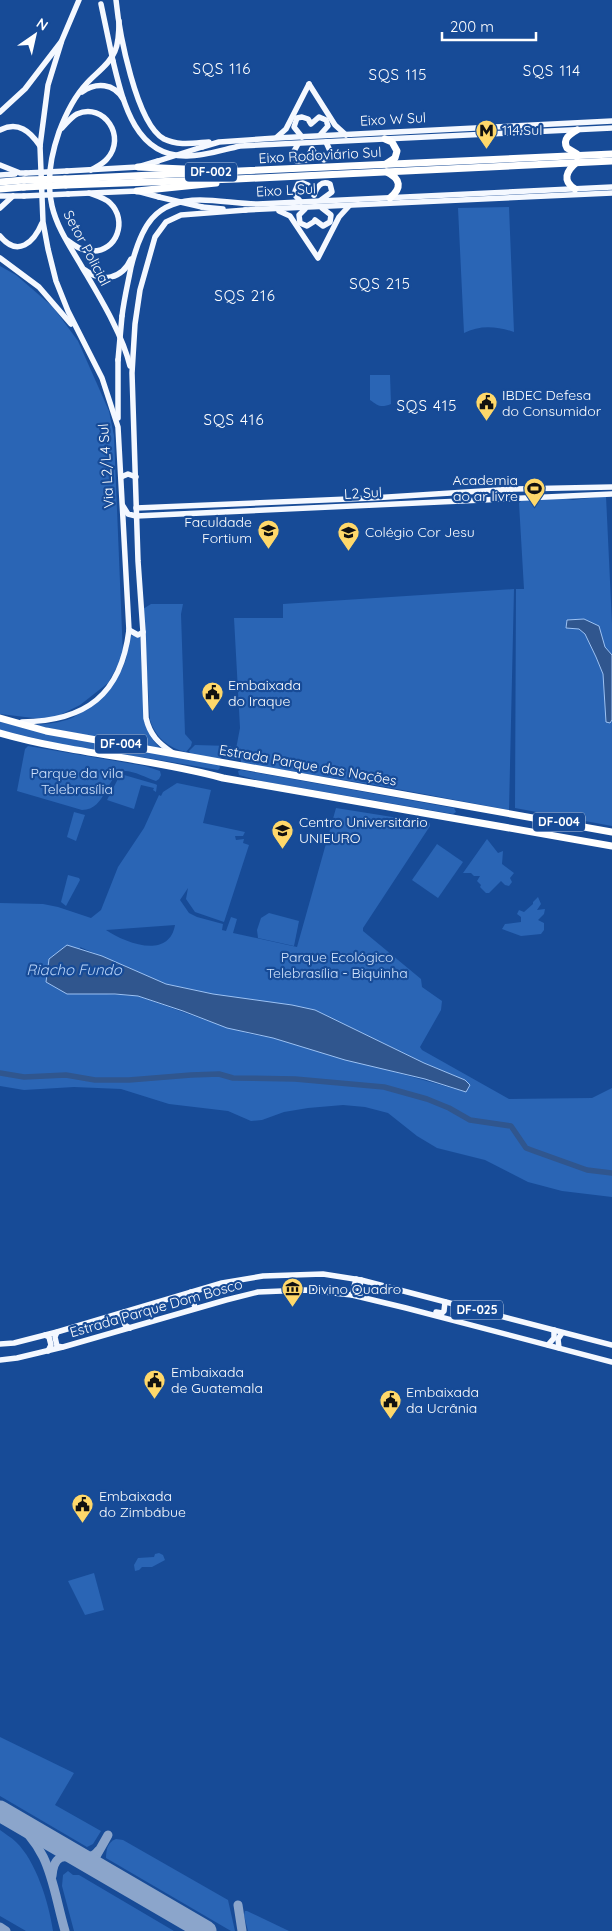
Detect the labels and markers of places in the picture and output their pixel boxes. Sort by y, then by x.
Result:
metro station icon: 114 Sul [474,118,498,149]
place label: 114 Sul [502,121,542,139]
place label: IBDEC Defesa do Consumidor [502,386,602,420]
public building icon: IBDEC Defesa do Consumidor [474,391,498,422]
place label: Academia ao ar livre [453,471,518,505]
sports icon: Academia ao ar livre [522,476,546,507]
place label: Faculdade Fortium [184,513,252,547]
school or university icon: Faculdade Fortium [256,518,280,549]
school or university icon: Colégio Cor Jesu [337,520,361,551]
place label: Colégio Cor Jesu [365,523,475,541]
place label: Embaixada do Iraque [228,676,301,710]
public building icon: Embaixada do Iraque [200,681,224,712]
place label: Centro Universitário UNIEURO [299,813,428,847]
school or university icon: Centro Universitário UNIEURO [271,818,295,849]
museum icon: Divino Quadro [280,1277,304,1308]
place label: Divino Quadro [308,1280,401,1298]
place label: Embaixada de Guatemala [171,1363,263,1397]
public building icon: Embaixada de Guatemala [143,1368,167,1399]
place label: Embaixada da Ucrânia [406,1383,479,1417]
public building icon: Embaixada da Ucrânia [378,1388,402,1419]
place label: Embaixada do Zimbábue [99,1487,186,1521]
public building icon: Embaixada do Zimbábue [71,1492,95,1523]

